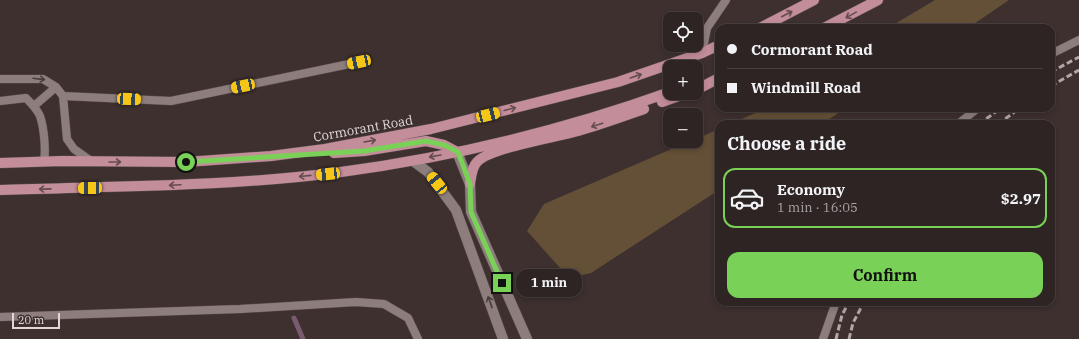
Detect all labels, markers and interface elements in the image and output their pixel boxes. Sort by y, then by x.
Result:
one-way arrow [780,10,792,17]
one-way arrow [845,11,857,19]
map controls [663,12,703,148]
button: locate [663,12,703,52]
text: Cormorant Road [751,40,873,59]
car [346,54,372,70]
button: + [663,60,703,100]
one-way arrow [629,71,641,79]
one-way arrow [32,76,45,83]
car [230,78,256,94]
text: Windmill Road [751,78,861,97]
car [117,92,141,106]
one-way arrow [503,105,516,113]
car [475,106,501,124]
button: − [663,108,703,148]
street label: Cormorant Road [312,111,414,146]
one-way arrow [591,122,604,129]
text: Choose a ride [727,132,846,155]
one-way arrow [363,136,376,144]
route start [177,153,195,171]
one-way arrow [429,153,442,161]
one-way arrow [108,158,121,166]
car [315,167,341,181]
car [425,170,449,196]
one-way arrow [299,172,312,180]
icon: car [729,180,765,216]
text: Economy [777,180,845,199]
one-way arrow [169,181,182,189]
car [78,182,102,194]
one-way arrow [39,185,52,192]
text: $2.97 [1001,189,1041,208]
text: 1 min · 16:05 [777,199,858,216]
button: Confirm [727,252,1043,298]
callout: 1 min [516,269,582,297]
route end [493,274,511,292]
text: 1 min [531,274,567,291]
one-way arrow [486,296,493,309]
scale bar [12,311,60,330]
text: 20 m [18,313,44,327]

